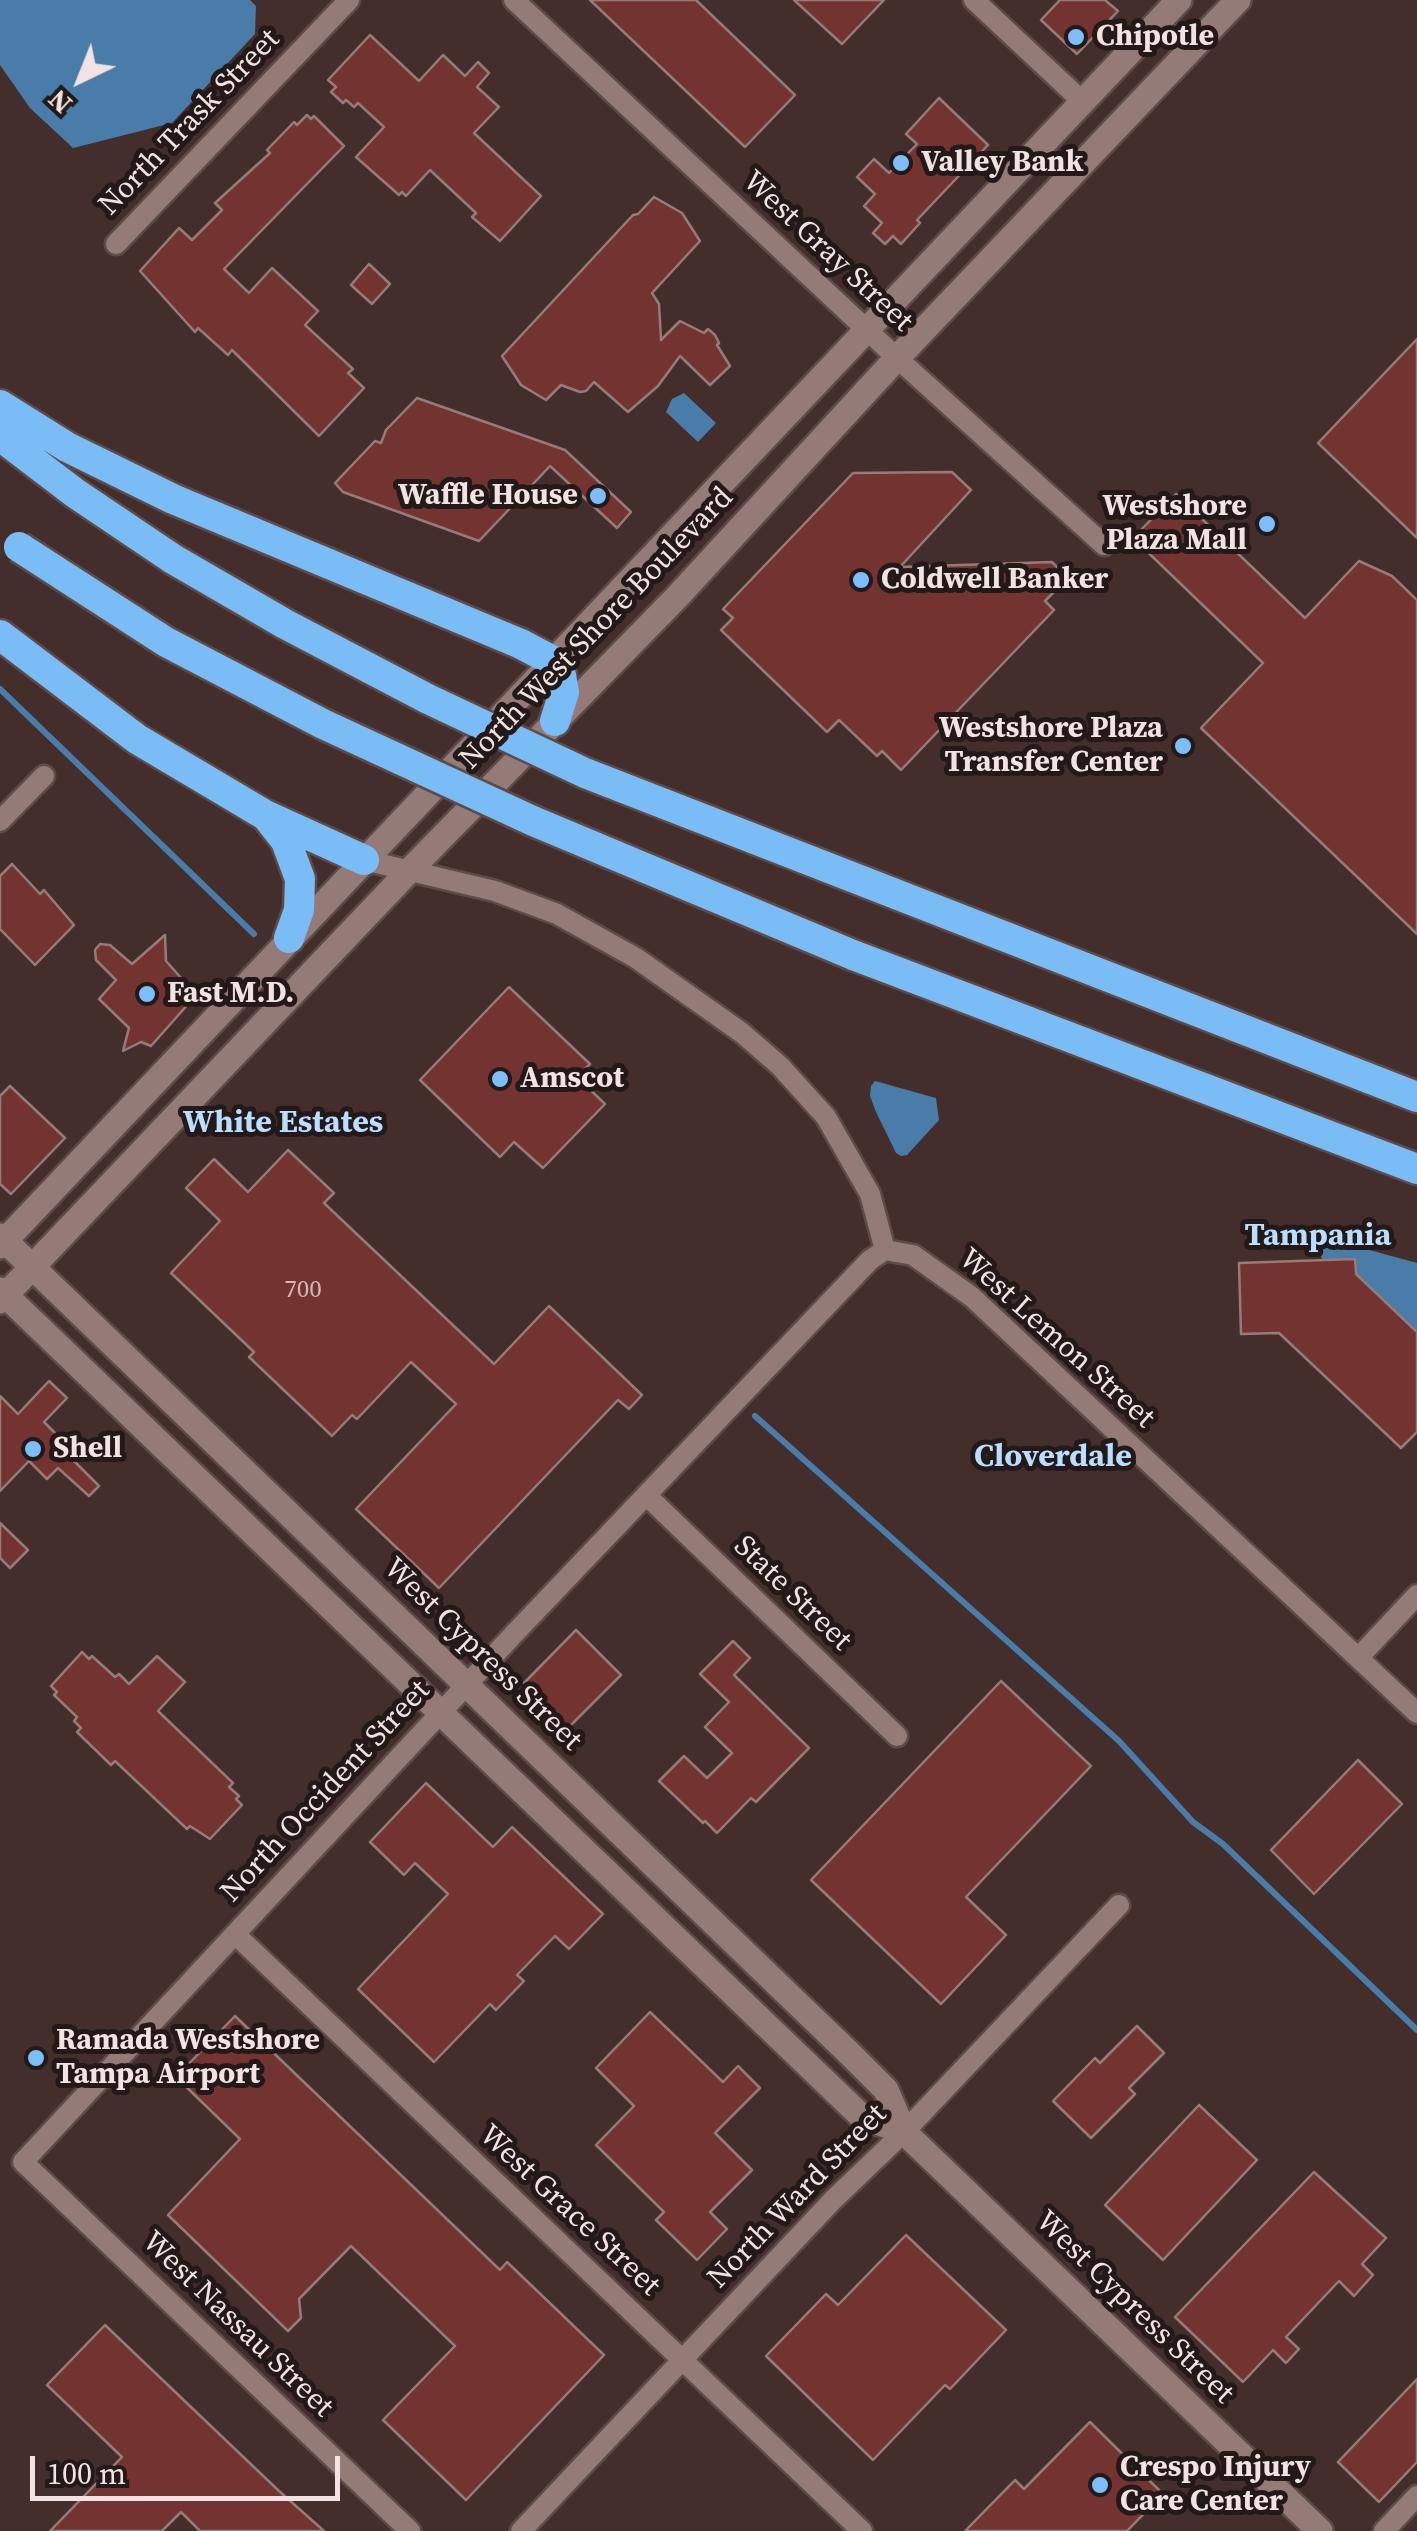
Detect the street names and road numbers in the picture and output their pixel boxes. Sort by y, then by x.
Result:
street label: North Trask Street [92,22,288,224]
street label: West Gray Street [734,164,920,340]
street label: North West Shore Boulevard [453,481,741,777]
street label: West Lemon Street [951,1242,1161,1436]
street label: State Street [726,1529,858,1659]
street label: West Cypress Street [375,1551,589,1759]
street label: North Occident Street [214,1674,438,1910]
street label: North Ward Street [701,2097,895,2297]
street label: West Grace Street [471,2118,667,2304]
street label: West Cypress Street [1027,2204,1241,2412]
street label: West Nassau Street [134,2224,340,2426]

